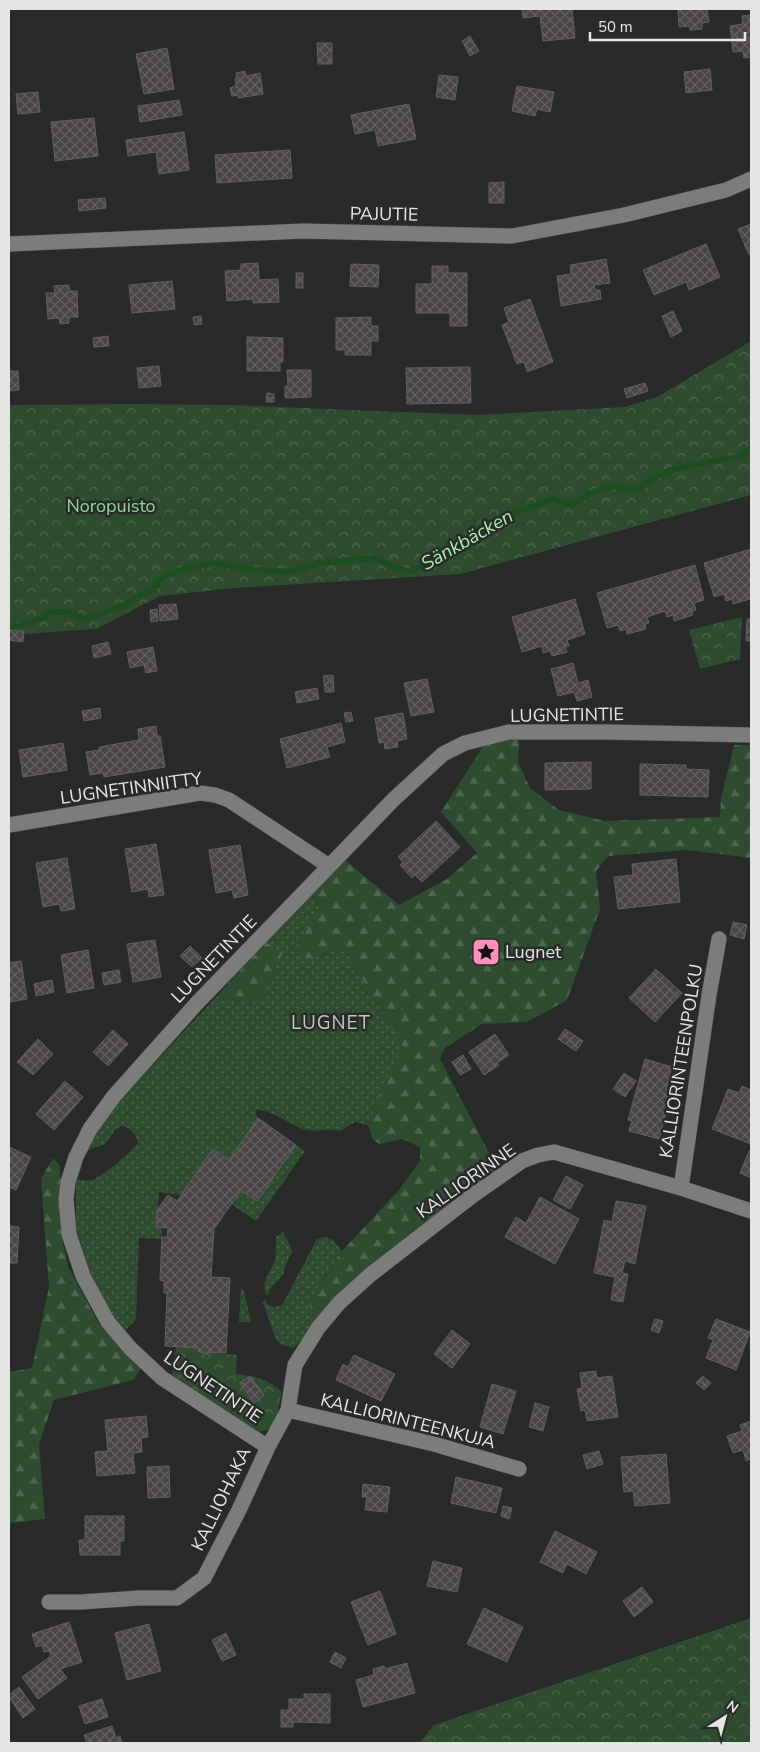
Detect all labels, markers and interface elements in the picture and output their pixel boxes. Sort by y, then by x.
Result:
scale bar [590,10,745,42]
text: 50 m [598,17,633,37]
street label: PAJUTIE [350,201,418,227]
park label: Noropuisto [66,494,156,518]
water label: Sänkbäcken [416,503,518,577]
street label: LUGNETINTIE [510,702,624,728]
street label: LUGNETINNIITTY [58,766,204,810]
street label: LUGNETINTIE [166,910,262,1008]
place icon: Lugnet [471,937,501,967]
place label: Lugnet [505,940,562,964]
street label: KALLIORINTEENPOLKU [654,962,708,1160]
district label: LUGNET [291,1010,371,1036]
street label: KALLIORINNE [412,1138,520,1224]
street label: LUGNETINTIE [159,1345,267,1429]
street label: KALLIORINTEENKUJA [318,1388,498,1454]
street label: KALLIOHAKA [186,1443,256,1555]
north arrow [700,1692,750,1742]
text: N [723,1696,742,1718]

